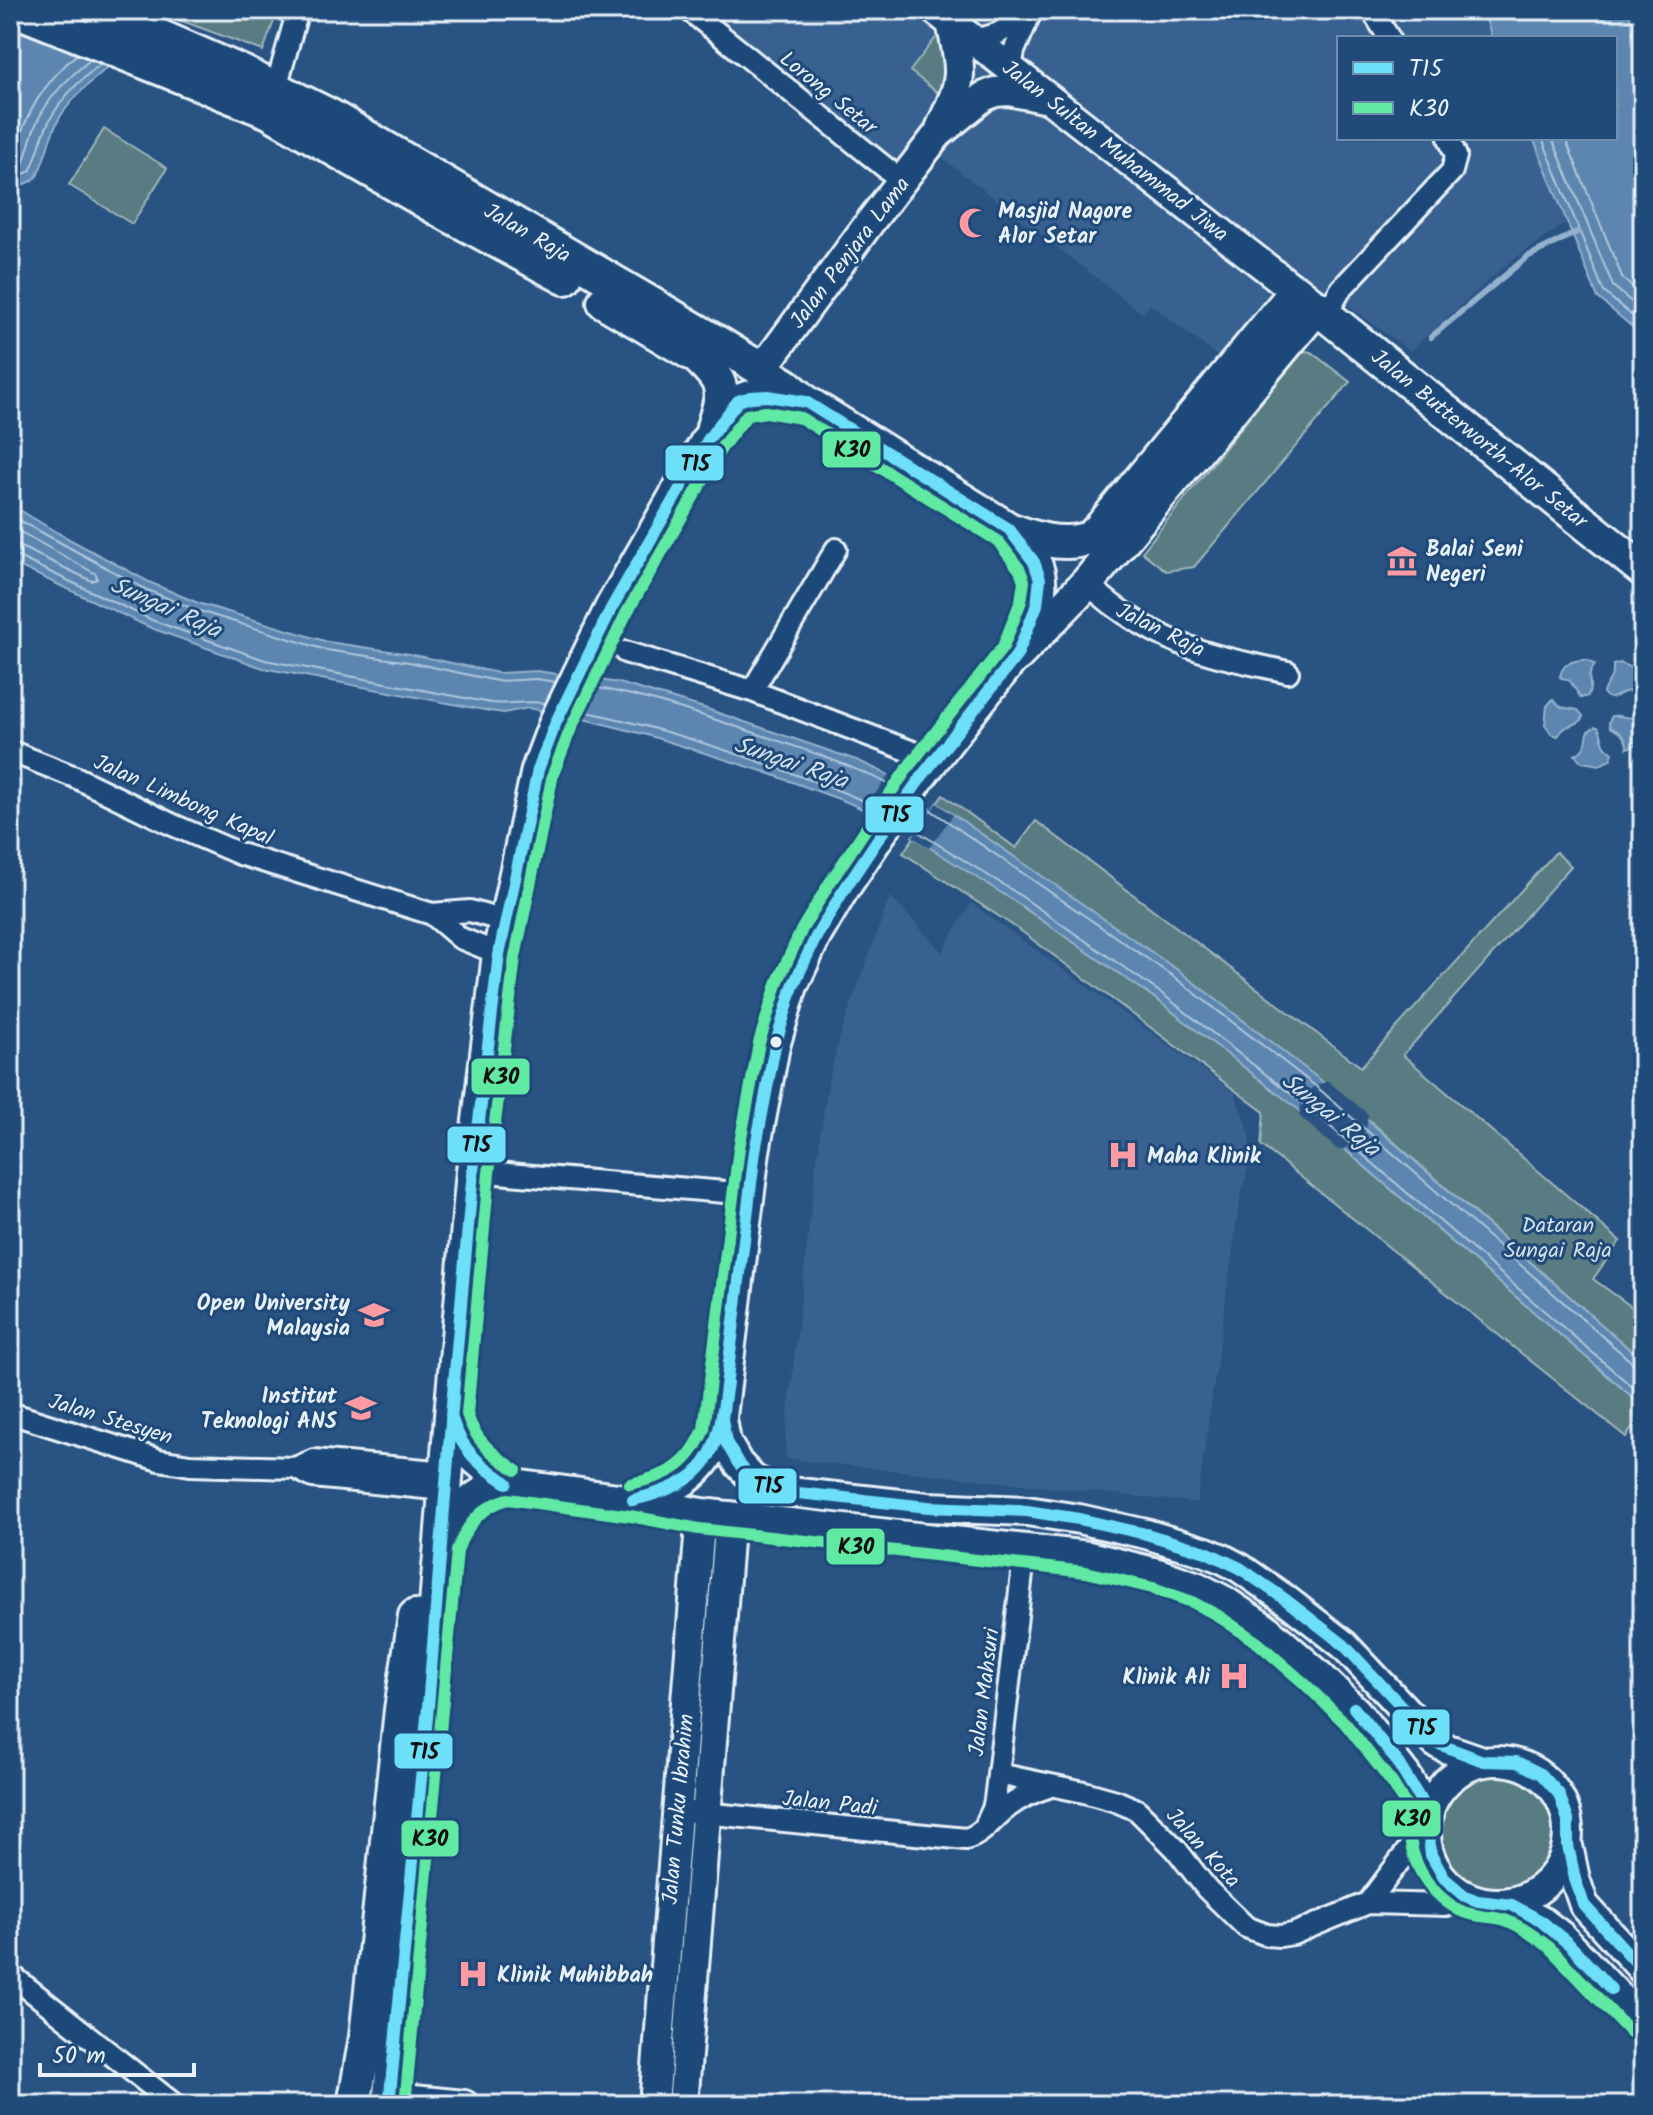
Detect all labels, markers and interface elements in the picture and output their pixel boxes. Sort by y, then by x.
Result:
legend [1337,36,1617,140]
street label: Lorong Setar [771,43,886,146]
text: T15 [1409,50,1444,89]
street label: Jalan Sultan Muhammad Jiwa [993,52,1235,252]
text: K30 [1409,90,1449,129]
street label: Jalan Penjara Lama [782,170,920,337]
street label: Jalan Raja [476,195,577,273]
place label: Masjid Nagore Alor Setar [998,195,1133,255]
mosque icon: Masjid Nagore Alor Setar [957,206,991,240]
street label: Jalan Butterworth-Alor Setar [1362,341,1596,540]
line badge: K30 [821,430,882,469]
text: K30 [834,434,871,469]
line badge: T15 [664,444,725,482]
text: T15 [680,448,712,483]
place label: Balai Seni Negeri [1426,533,1524,593]
museum icon: Balai Seni Negeri [1385,544,1419,578]
water label: Sungai Raja [104,567,229,651]
street label: Jalan Raja [1109,594,1211,668]
water label: Sungai Raja [729,726,854,802]
street label: Jalan Limbong Kapal [87,746,279,857]
line badge: T15 [864,795,925,834]
text: T15 [880,799,912,834]
unlabelled marker [768,1034,784,1050]
line badge: K30 [470,1057,531,1096]
text: K30 [483,1061,520,1096]
water label: Sungai Raja [1272,1063,1389,1168]
line badge: T15 [446,1125,507,1164]
text: T15 [461,1129,493,1164]
hospital icon: Maha Klinik [1106,1138,1140,1172]
place label: Maha Klinik [1147,1140,1262,1175]
park label: Dataran Sungai Raja [1504,1209,1612,1269]
place label: Open University Malaysia [197,1287,351,1347]
school or university icon: Open University Malaysia [357,1298,391,1332]
place label: Institut Teknologi ANS [201,1380,338,1440]
street label: Jalan Stesyen [44,1385,177,1456]
school or university icon: Institut Teknologi ANS [344,1391,378,1425]
line badge: T15 [737,1467,798,1505]
text: T15 [753,1470,785,1505]
line badge: K30 [825,1527,886,1566]
text: K30 [838,1531,875,1566]
street label: Jalan Mahsuri [960,1625,1011,1758]
hospital icon: Klinik Ali [1217,1659,1251,1693]
place label: Klinik Ali [1123,1661,1211,1696]
line badge: T15 [1391,1708,1451,1746]
street label: Jalan Tunku Ibrahim [654,1712,705,1906]
text: T15 [1406,1712,1438,1747]
line badge: T15 [393,1732,454,1770]
text: T15 [409,1736,441,1771]
street label: Jalan Padi [780,1782,880,1827]
line badge: K30 [1381,1799,1442,1838]
street label: Jalan Kota [1156,1800,1248,1897]
text: K30 [1394,1803,1431,1838]
line badge: K30 [400,1819,460,1858]
text: K30 [412,1823,449,1858]
hospital icon: Klinik Muhibbah [456,1957,490,1991]
place label: Klinik Muhibbah [497,1959,653,1994]
scale bar [40,2027,194,2077]
text: 50 m [52,2037,106,2076]

